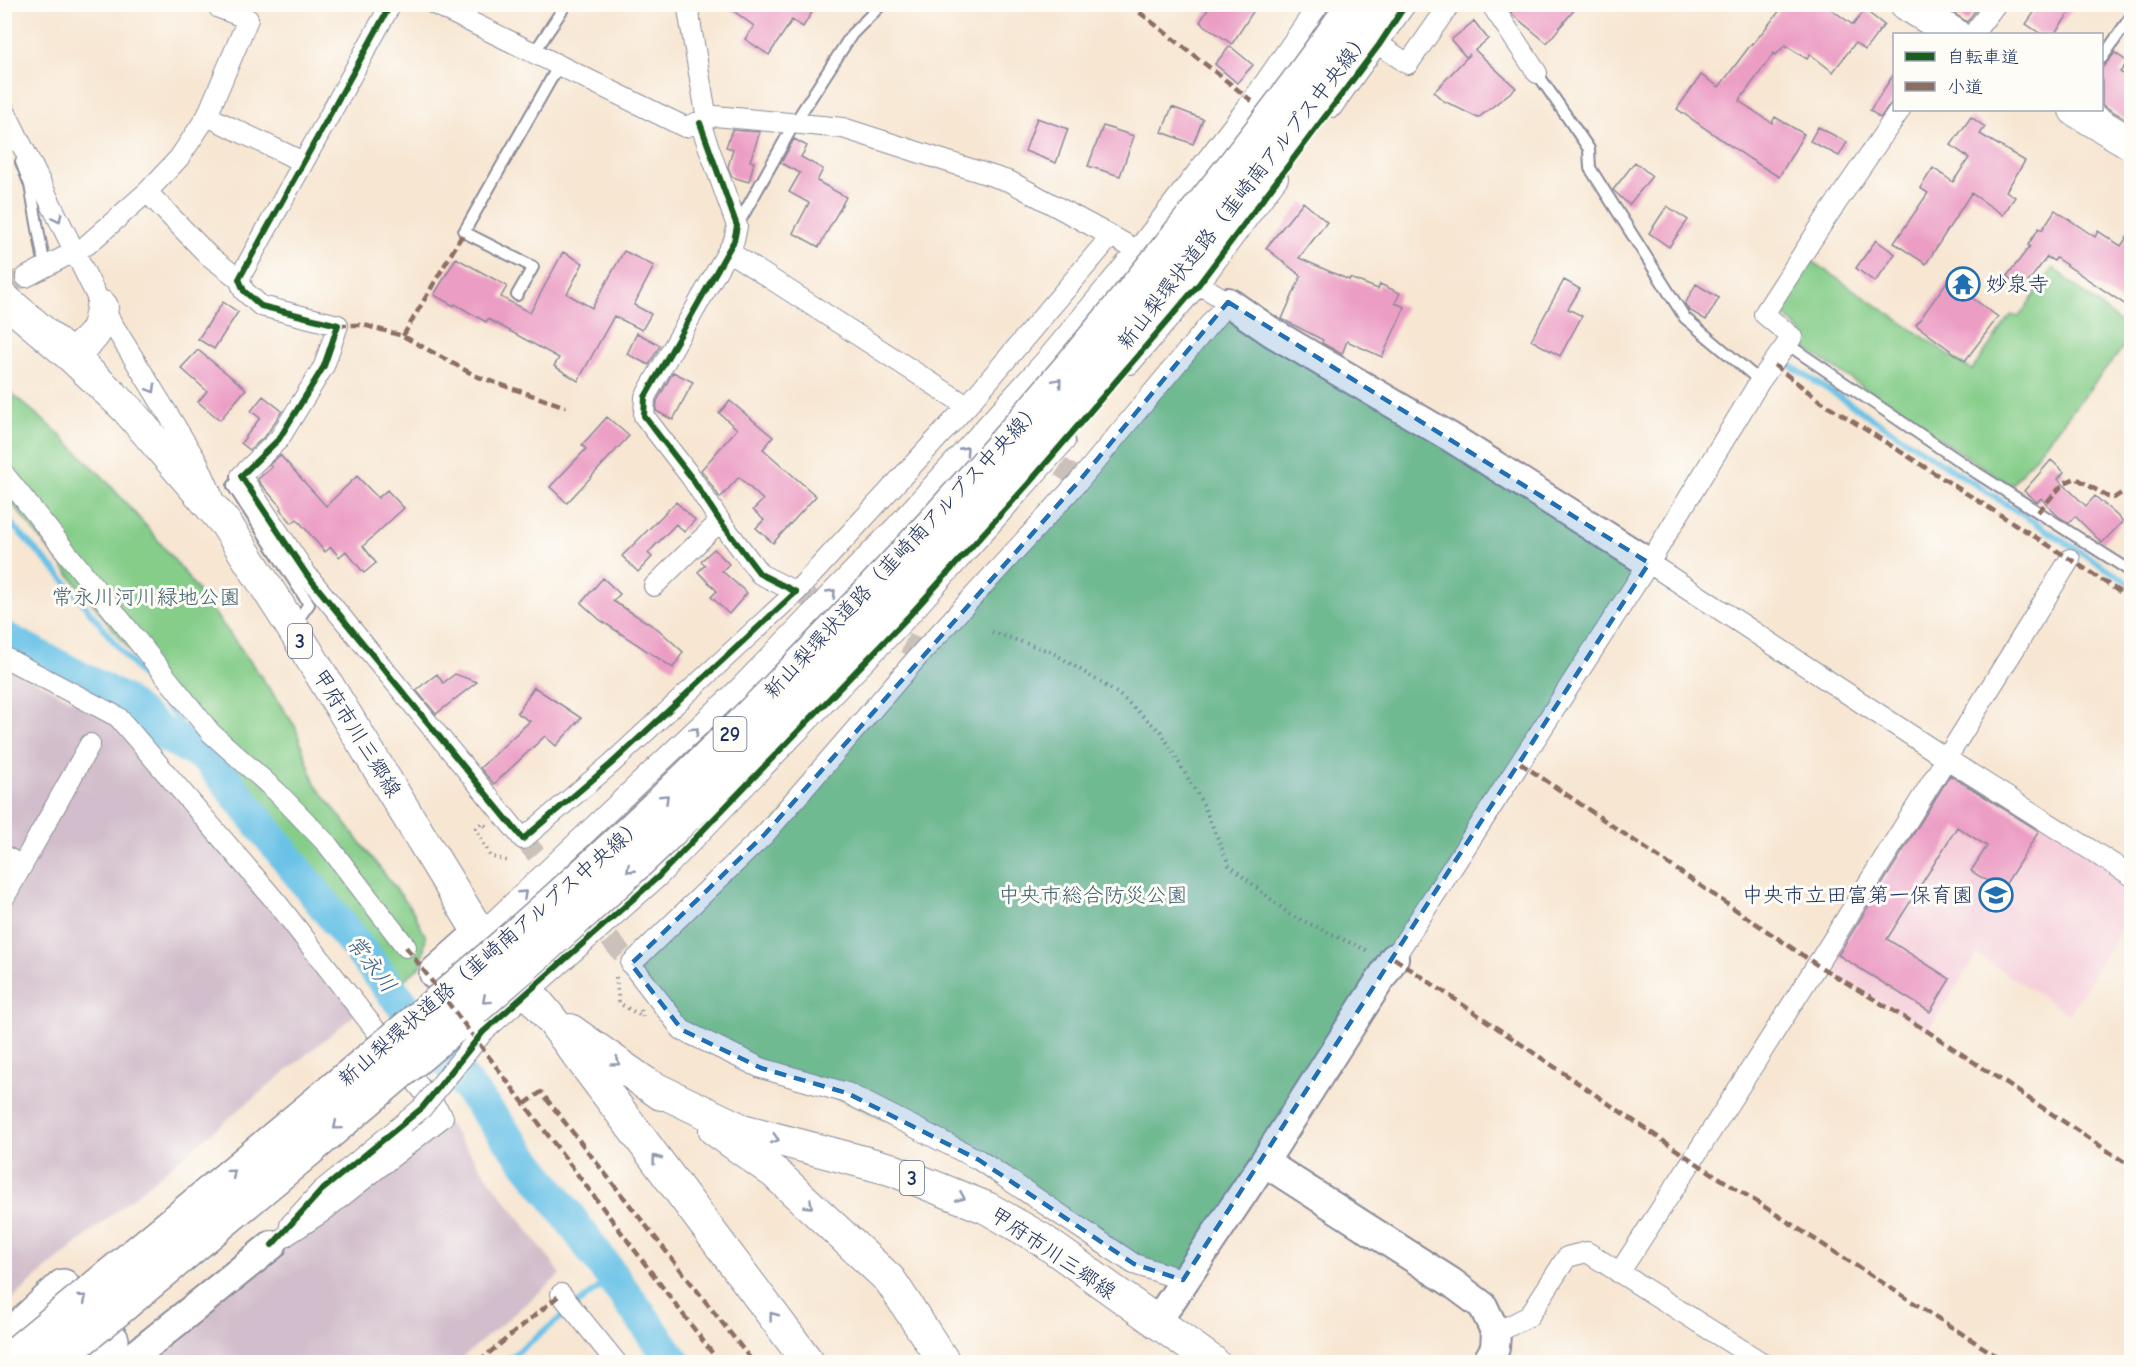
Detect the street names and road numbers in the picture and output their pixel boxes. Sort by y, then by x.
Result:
street label: 新山梨環状道路（韮崎南アルプス中央線） [1112,26,1376,354]
street label: 新山梨環状道路（韮崎南アルプス中央線） [759,397,1047,703]
road number: 3 [288,624,312,658]
street label: 甲府市川三郷線 [308,664,406,802]
road number: 29 [714,717,746,751]
street label: 新山梨環状道路（韮崎南アルプス中央線） [333,813,649,1091]
road number: 3 [900,1161,924,1195]
street label: 甲府市川三郷線 [985,1202,1121,1304]

